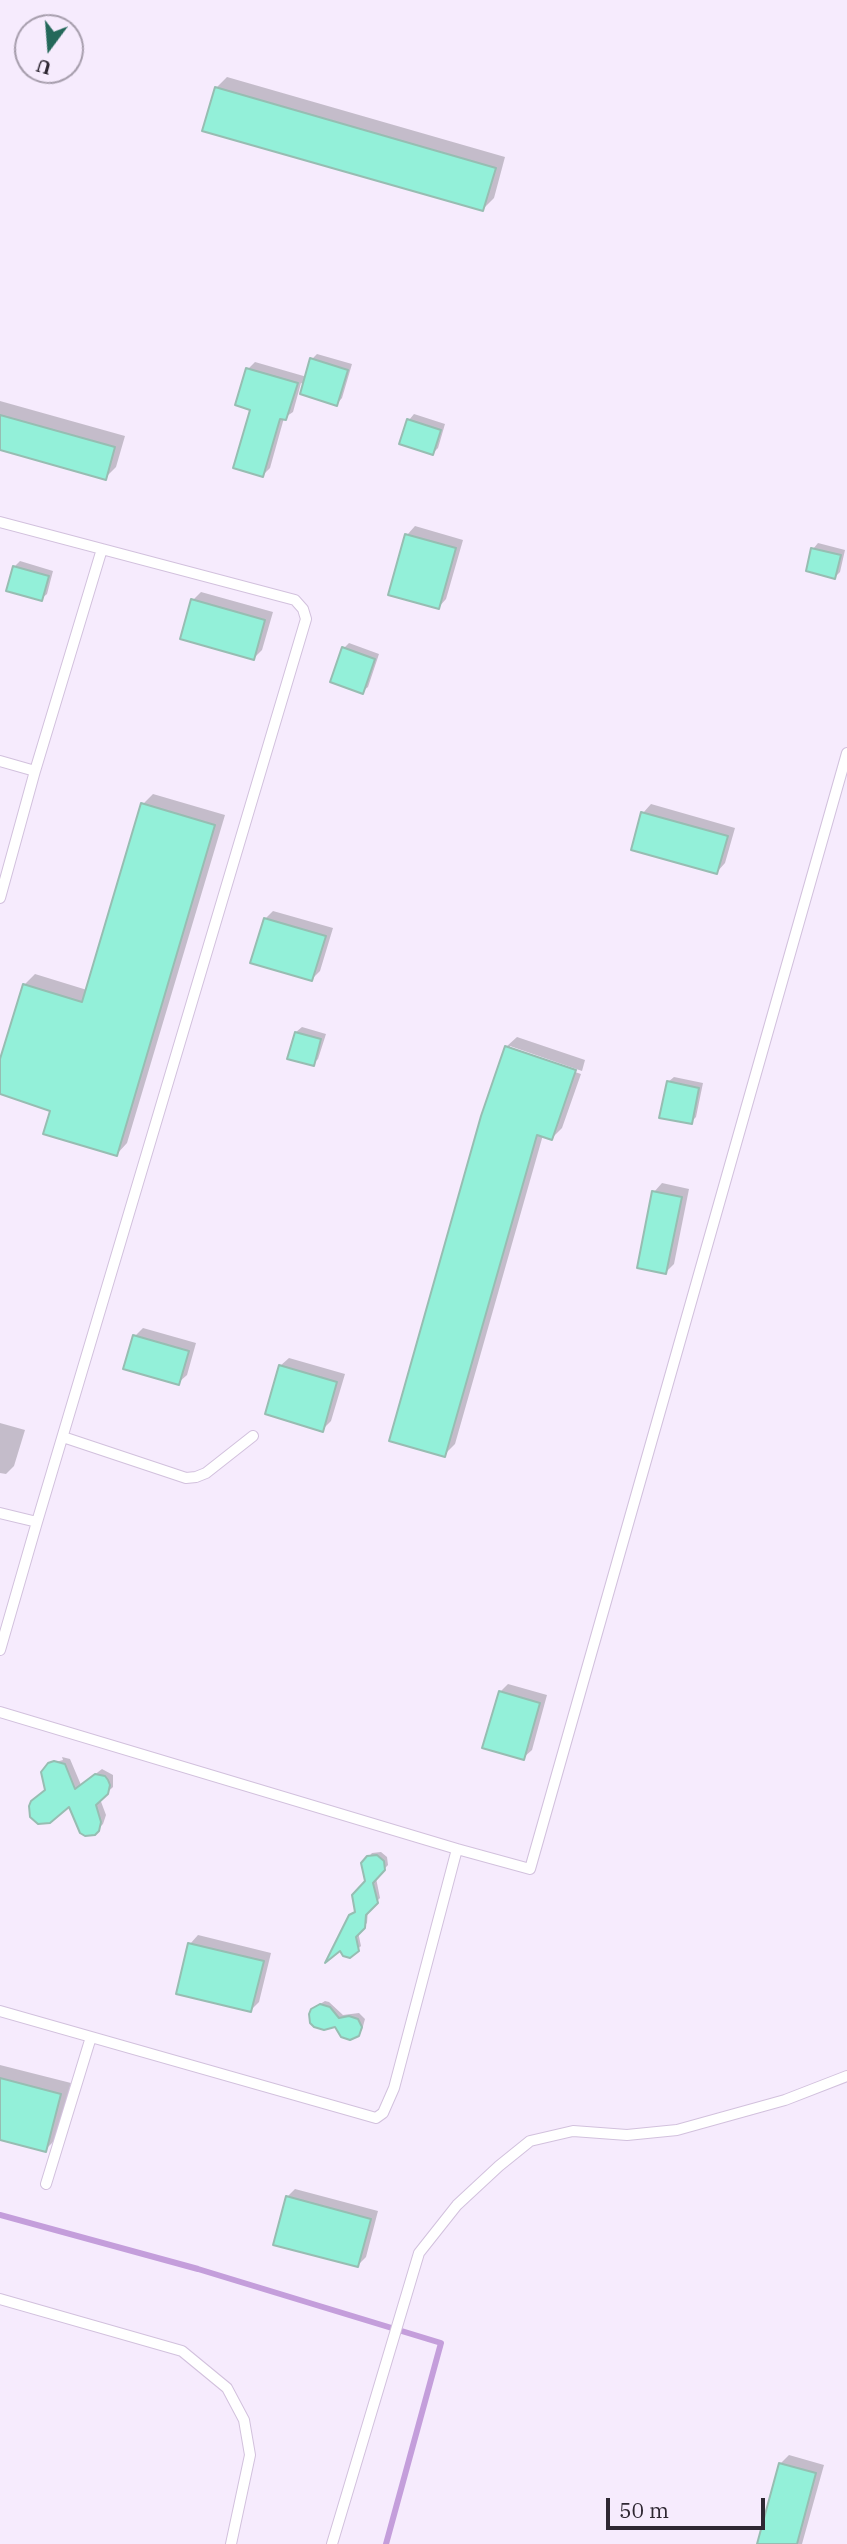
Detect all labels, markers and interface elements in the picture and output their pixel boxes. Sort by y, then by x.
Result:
north arrow [14,14,84,84]
text: U [33,54,54,81]
scale bar [609,2484,768,2528]
text: 50 m [619,2496,669,2524]

